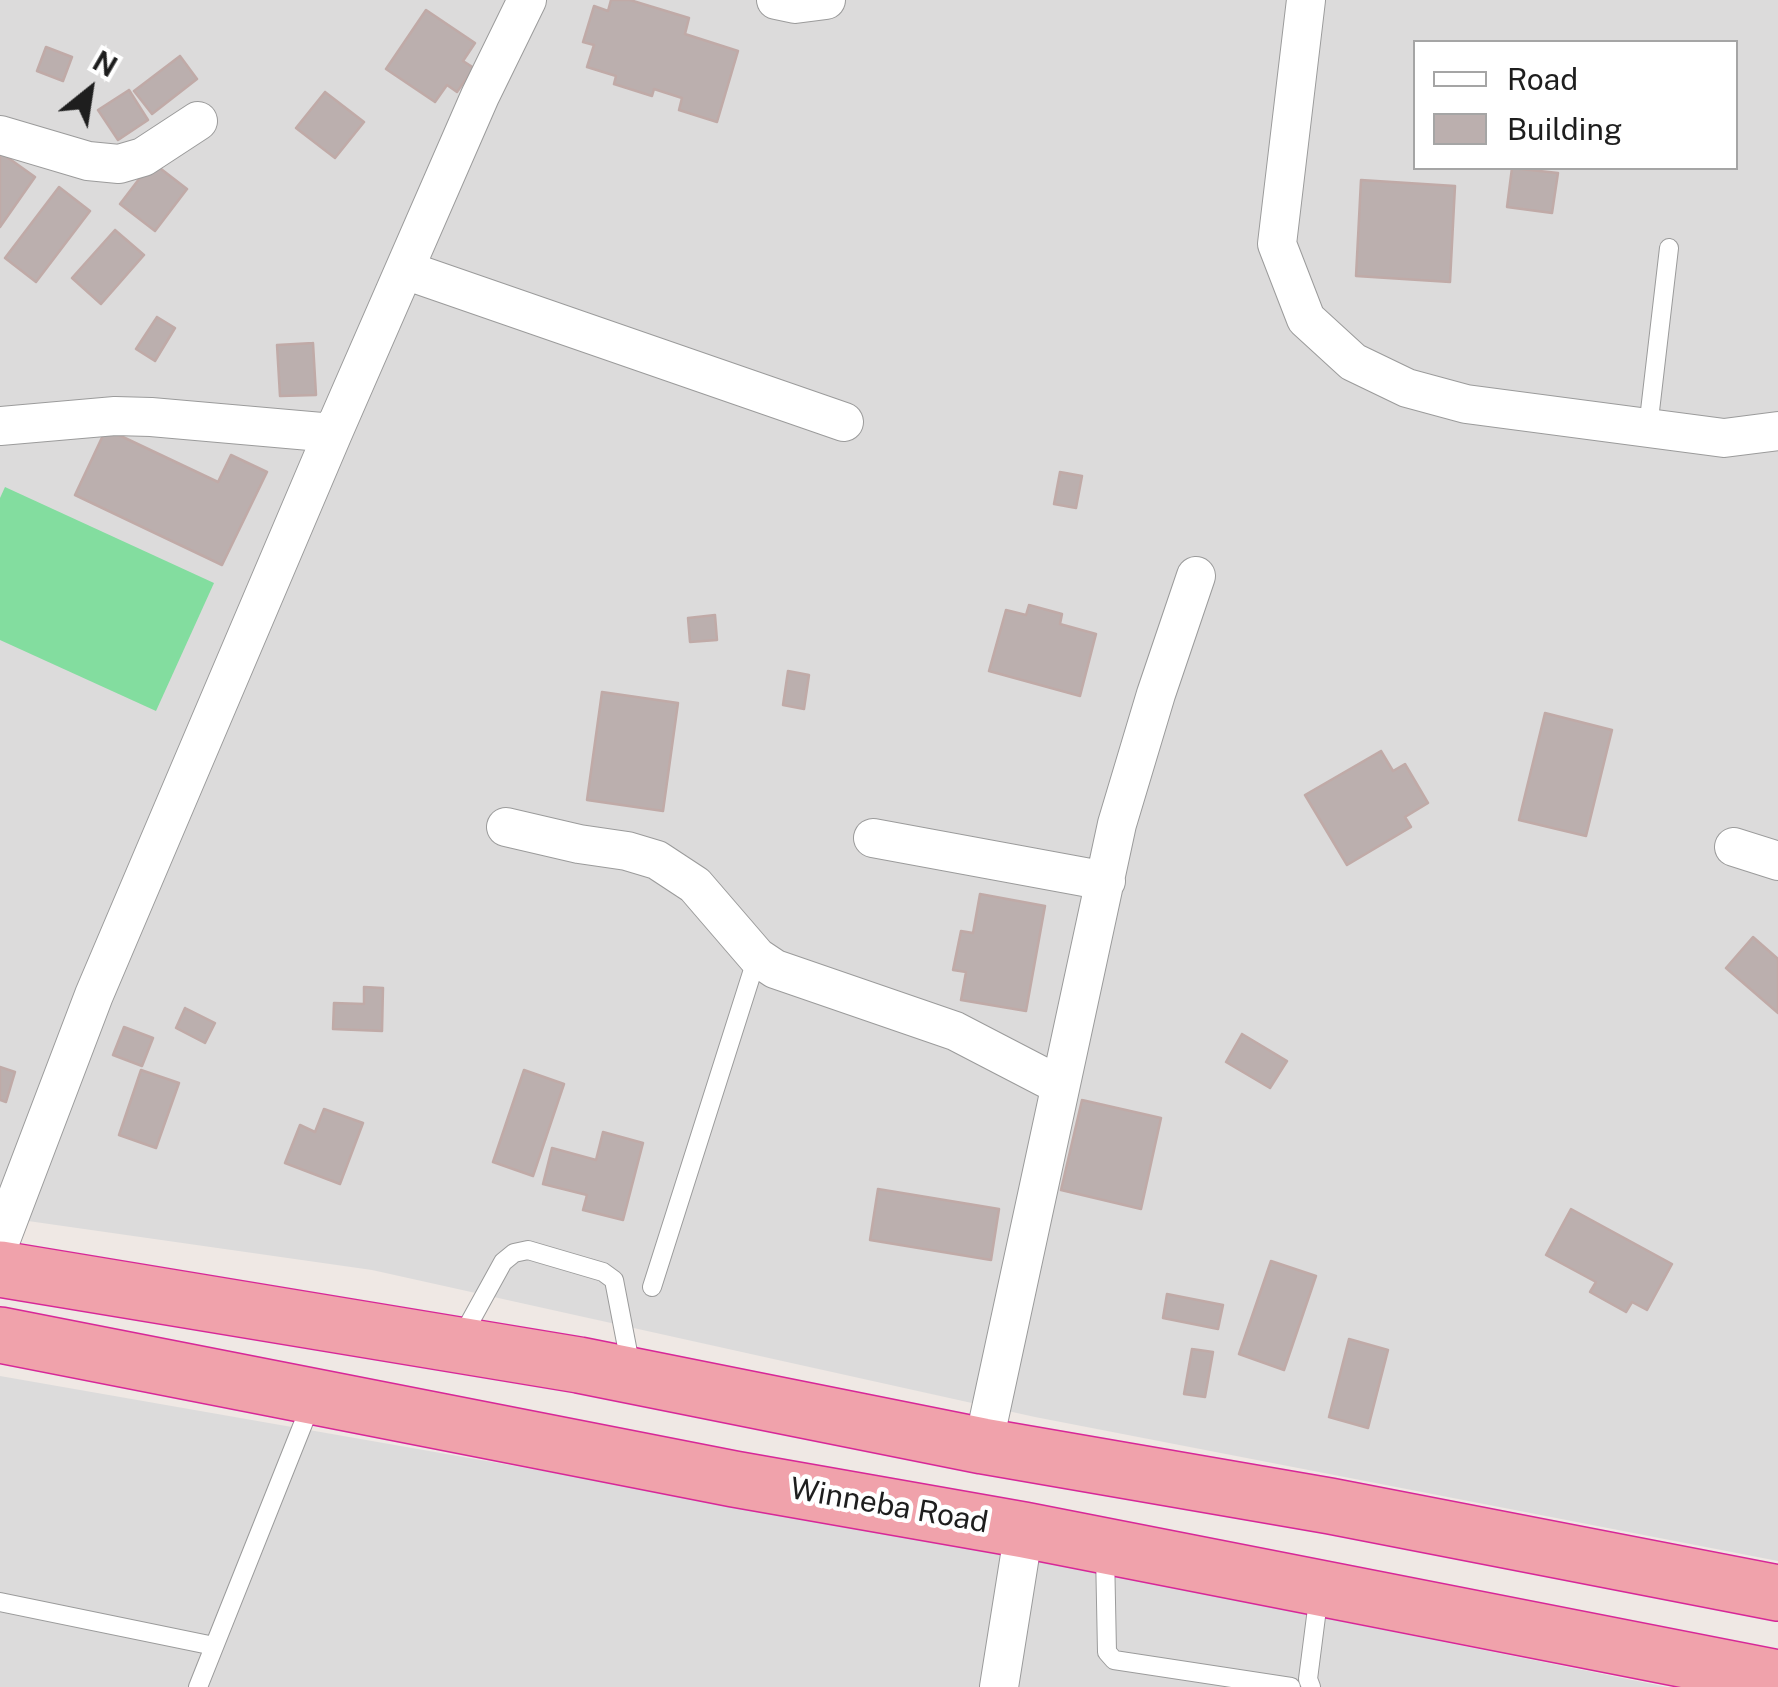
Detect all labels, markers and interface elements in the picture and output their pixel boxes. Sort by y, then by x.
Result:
north arrow [40,40,140,140]
legend [1413,40,1738,170]
text: N [88,44,123,83]
text: Road [1507,61,1578,97]
text: Building [1507,111,1622,147]
street label: Winneba Road [787,1471,991,1541]

